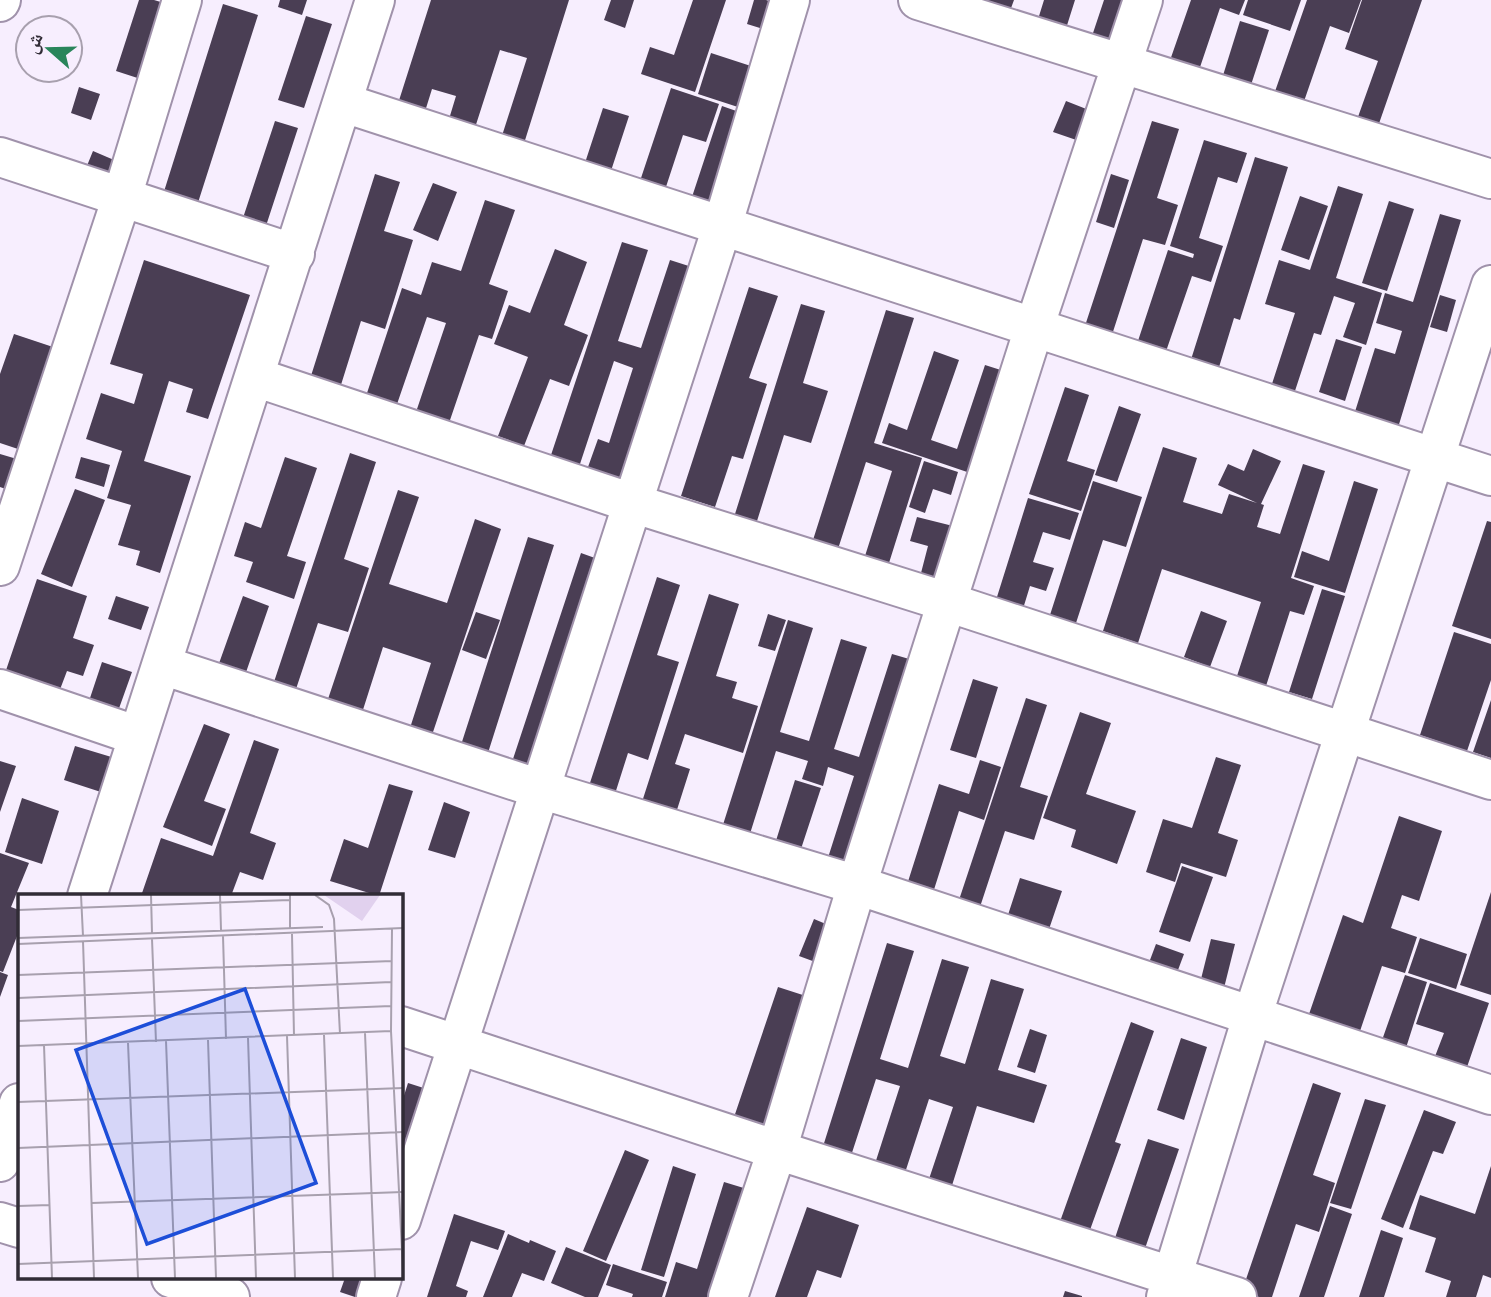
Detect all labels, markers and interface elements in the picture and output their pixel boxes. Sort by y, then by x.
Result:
north arrow [14,14,84,84]
text: ش [19,30,48,57]
inset map [18,894,402,1280]

